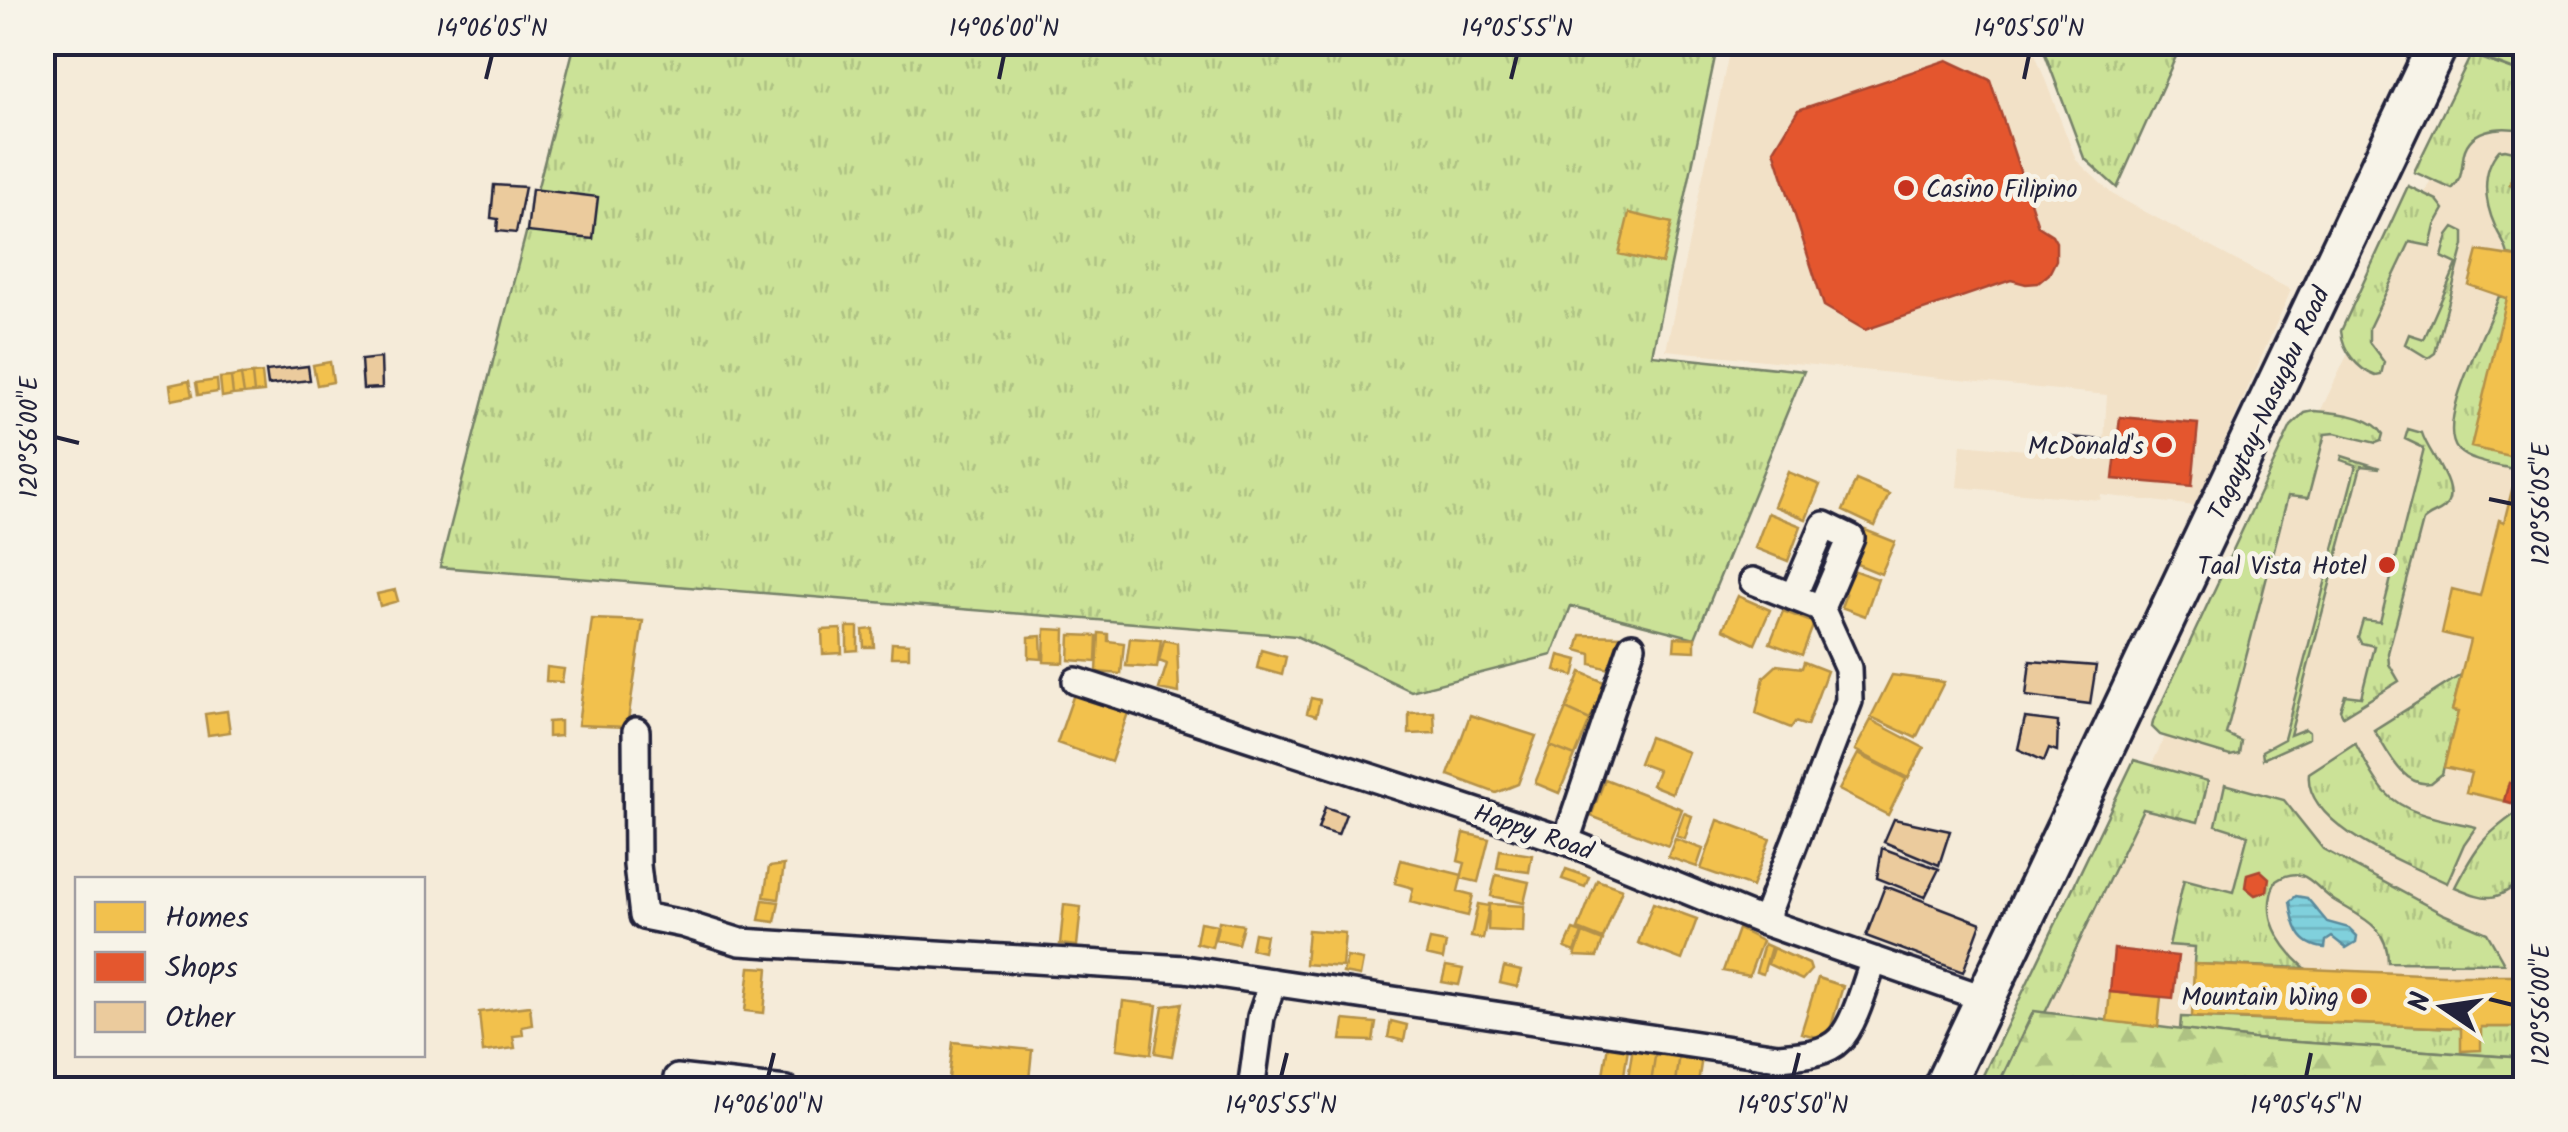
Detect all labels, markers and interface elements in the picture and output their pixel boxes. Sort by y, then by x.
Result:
text: 14°06'05"N [436,9,548,49]
text: 14°06'00"N [949,9,1059,49]
text: 14°05'55"N [1461,9,1573,49]
text: 14°05'50"N [1974,9,2084,49]
place label: Casino Filipino [1926,170,2078,210]
marker: Casino Filipino [1895,177,1917,199]
street label: Tagaytay-Nasugbu Road [2198,279,2342,527]
text: 120°56'00"E [10,375,50,498]
place label: McDonald's [2028,427,2144,467]
marker: McDonald's [2153,434,2175,456]
text: 120°56'05"E [2522,441,2562,566]
place label: Taal Vista Hotel [2198,547,2367,587]
marker: Taal Vista Hotel [2376,554,2398,576]
street label: Happy Road [1468,794,1600,873]
legend [75,877,425,1057]
text: Homes [165,895,249,943]
text: 120°56'00"E [2522,943,2562,1066]
text: Shops [165,945,238,993]
north arrow [2393,957,2493,1057]
place label: Mountain Wing [2181,978,2339,1018]
marker: Mountain Wing [2348,985,2370,1007]
text: N [2397,988,2445,1016]
text: Other [165,995,237,1043]
text: 14°06'00"N [713,1086,823,1126]
text: 14°05'55"N [1225,1086,1337,1126]
text: 14°05'50"N [1738,1086,1848,1126]
text: 14°05'45"N [2250,1086,2362,1126]

